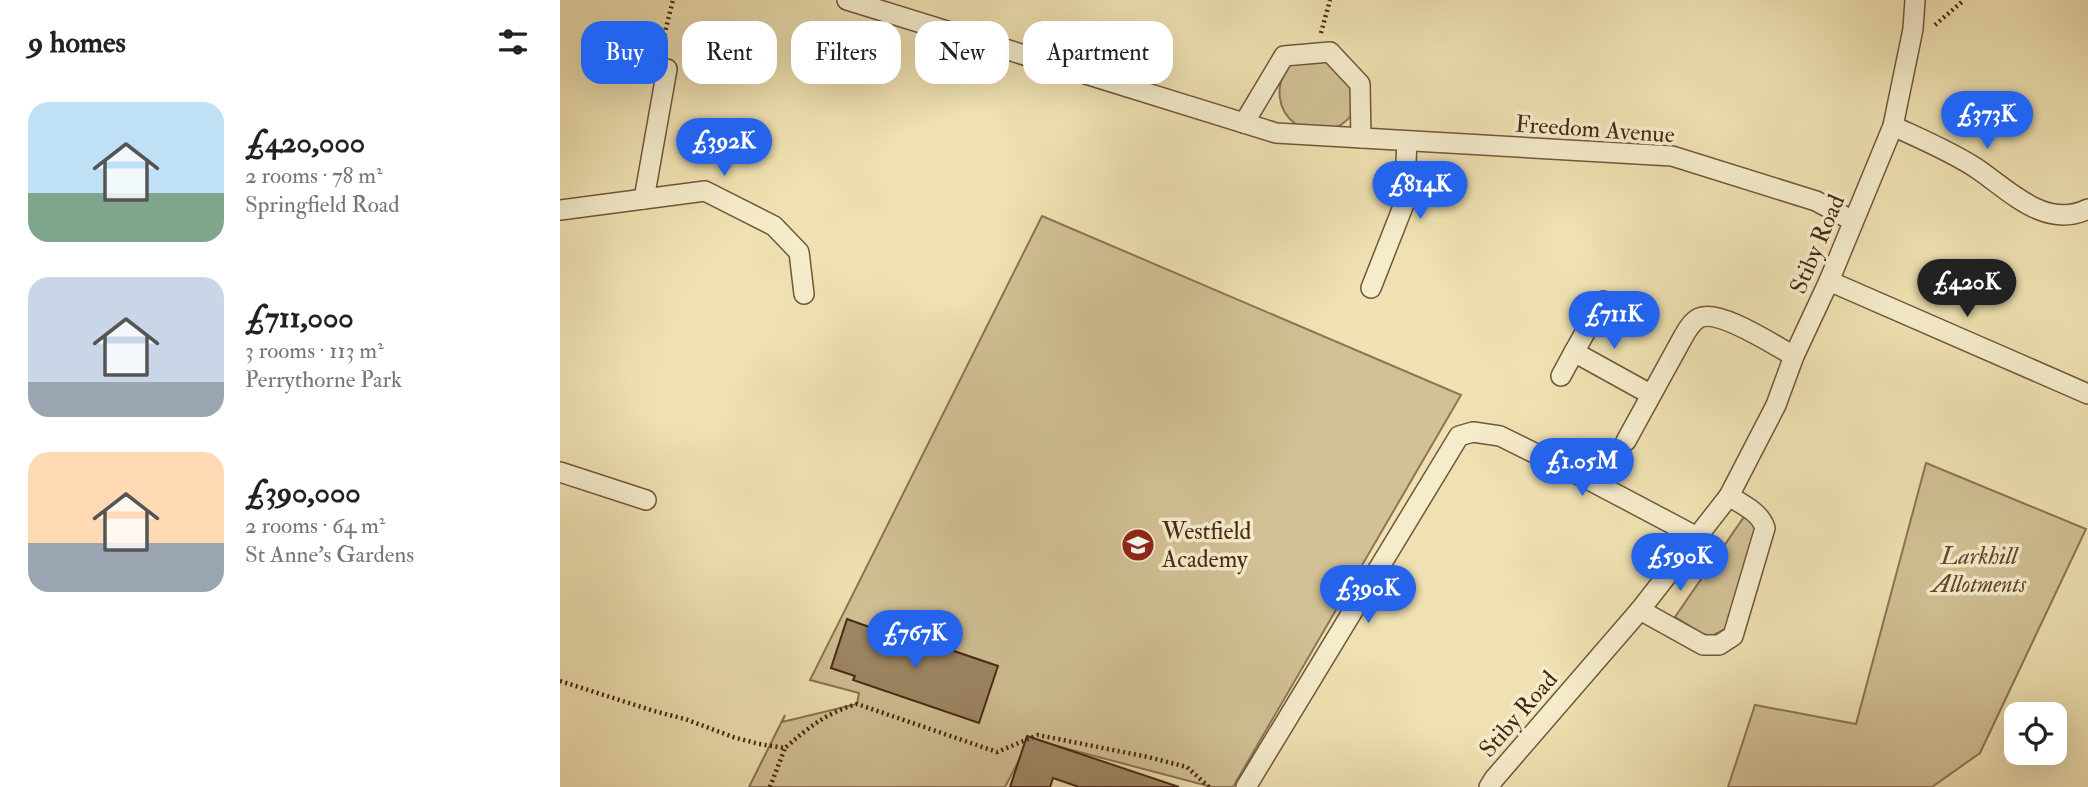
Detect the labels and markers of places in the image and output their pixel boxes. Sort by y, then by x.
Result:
pin: £373K [1938,92,2036,151]
pin: £392K [675,118,773,178]
pin: £814K [1371,162,1469,221]
pin: £420K [1918,260,2016,319]
pin: £711K [1565,292,1663,351]
pin: £1.05M [1525,438,1639,498]
place label: Westfield Academy [1161,516,1252,575]
school or university icon: Westfield Academy [1119,526,1157,564]
pin: £590K [1631,534,1729,593]
pin: £390K [1319,566,1417,625]
pin: £767K [866,610,964,670]

